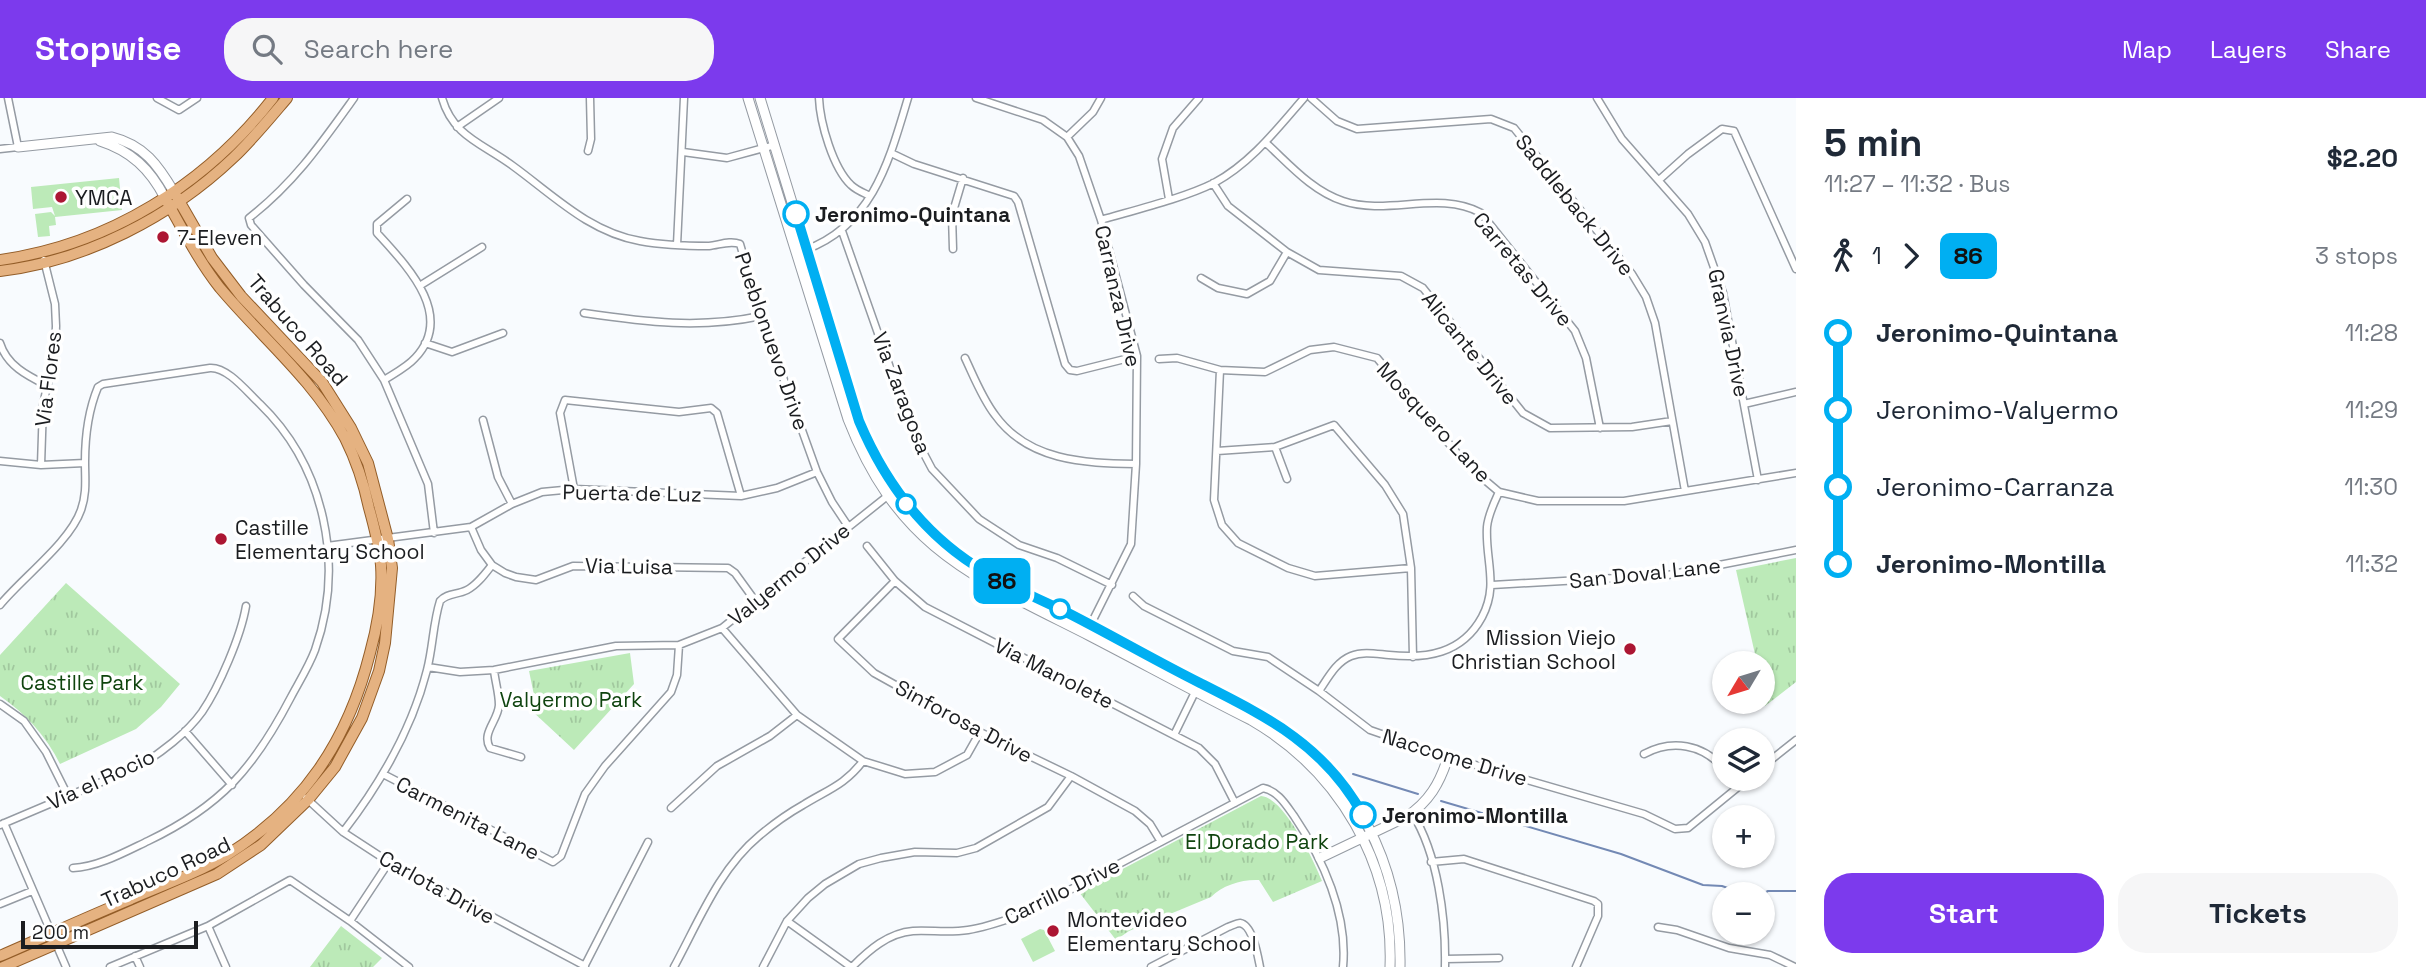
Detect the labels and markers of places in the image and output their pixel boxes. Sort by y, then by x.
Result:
place label: YMCA [75,184,133,211]
marker: YMCA [53,189,69,205]
marker: Jeronimo-Quintana [783,201,809,227]
place label: Jeronimo-Quintana [815,201,1010,228]
place label: 7-Eleven [177,224,262,251]
marker: 7-Eleven [155,229,171,245]
unlabelled marker [896,494,916,514]
place label: Castille Elementary School [235,514,425,565]
marker: Castille Elementary School [213,531,229,547]
unlabelled marker [1050,599,1070,619]
place label: Mission Viejo Christian School [1451,624,1616,675]
marker: Mission Viejo Christian School [1622,641,1638,657]
marker: Jeronimo-Montilla [1350,802,1376,828]
place label: Jeronimo-Montilla [1382,802,1568,829]
place label: Montevideo Elementary School [1067,906,1257,957]
marker: Montevideo Elementary School [1045,923,1061,939]

